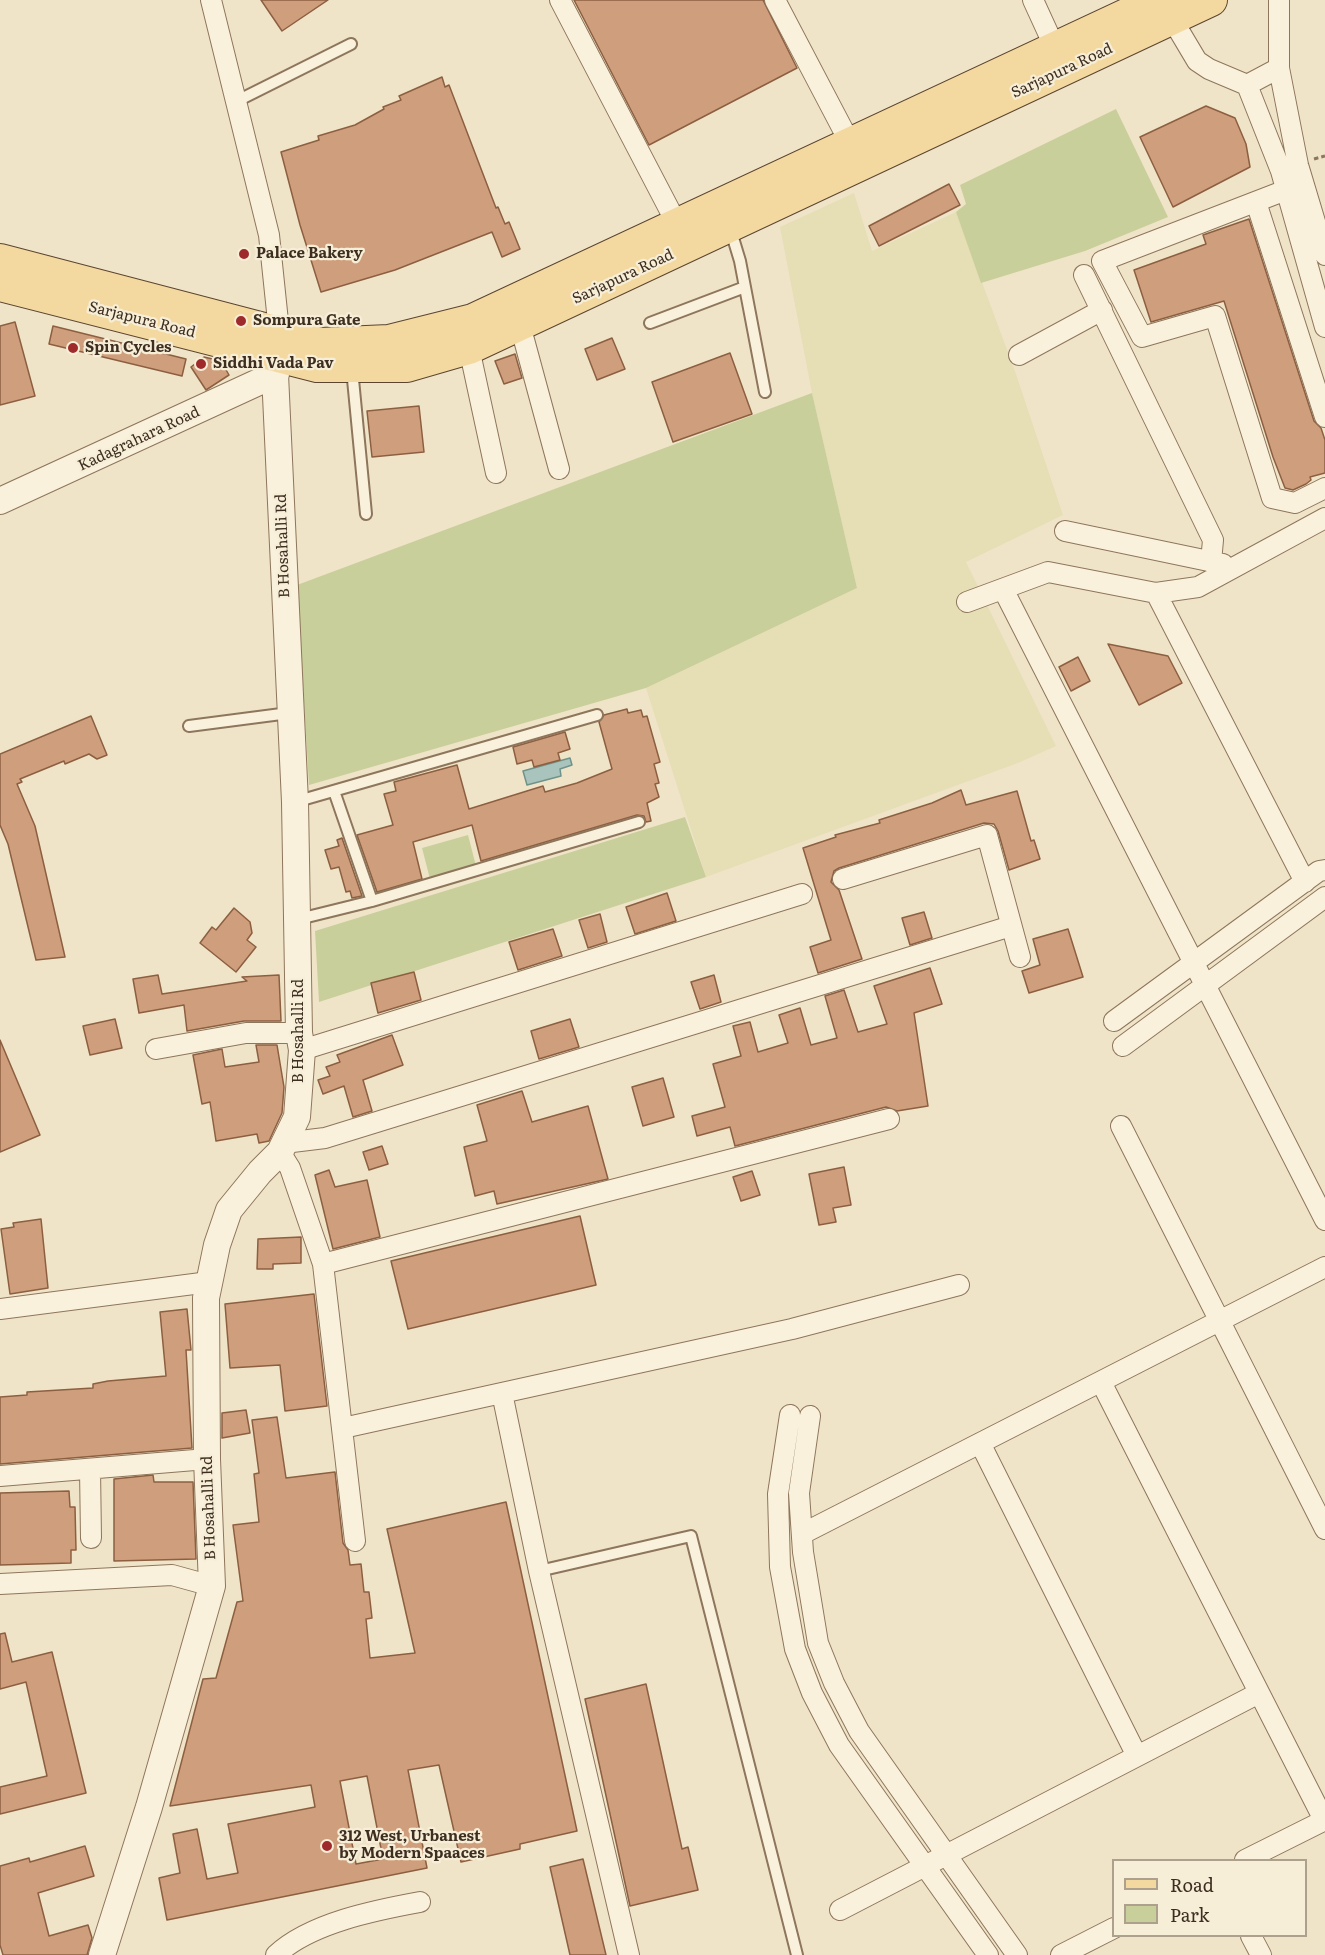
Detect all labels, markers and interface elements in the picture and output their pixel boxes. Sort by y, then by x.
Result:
street label: Sarjapura Road [1009,40,1115,102]
place label: Palace Bakery [256,245,363,263]
street label: Sarjapura Road [570,246,676,308]
marker: Palace Bakery [237,247,251,261]
street label: Sarjapura Road [87,298,197,342]
place label: Sompura Gate [253,312,361,330]
marker: Sompura Gate [234,314,248,328]
place label: Spin Cycles [85,339,171,357]
marker: Spin Cycles [66,341,80,355]
place label: Siddhi Vada Pav [213,355,334,373]
marker: Siddhi Vada Pav [194,357,208,371]
street label: Kadagrahara Road [75,403,203,475]
street label: B Hosahalli Rd [272,494,294,598]
street label: B Hosahalli Rd [290,979,308,1083]
street label: B Hosahalli Rd [198,1456,220,1560]
place label: 312 West, Urbanest by Modern Spaaces [339,1828,485,1863]
marker: 312 West, Urbanest by Modern Spaaces [320,1839,334,1853]
legend [1112,1859,1307,1937]
text: Road [1170,1871,1214,1898]
text: Park [1170,1901,1209,1928]

